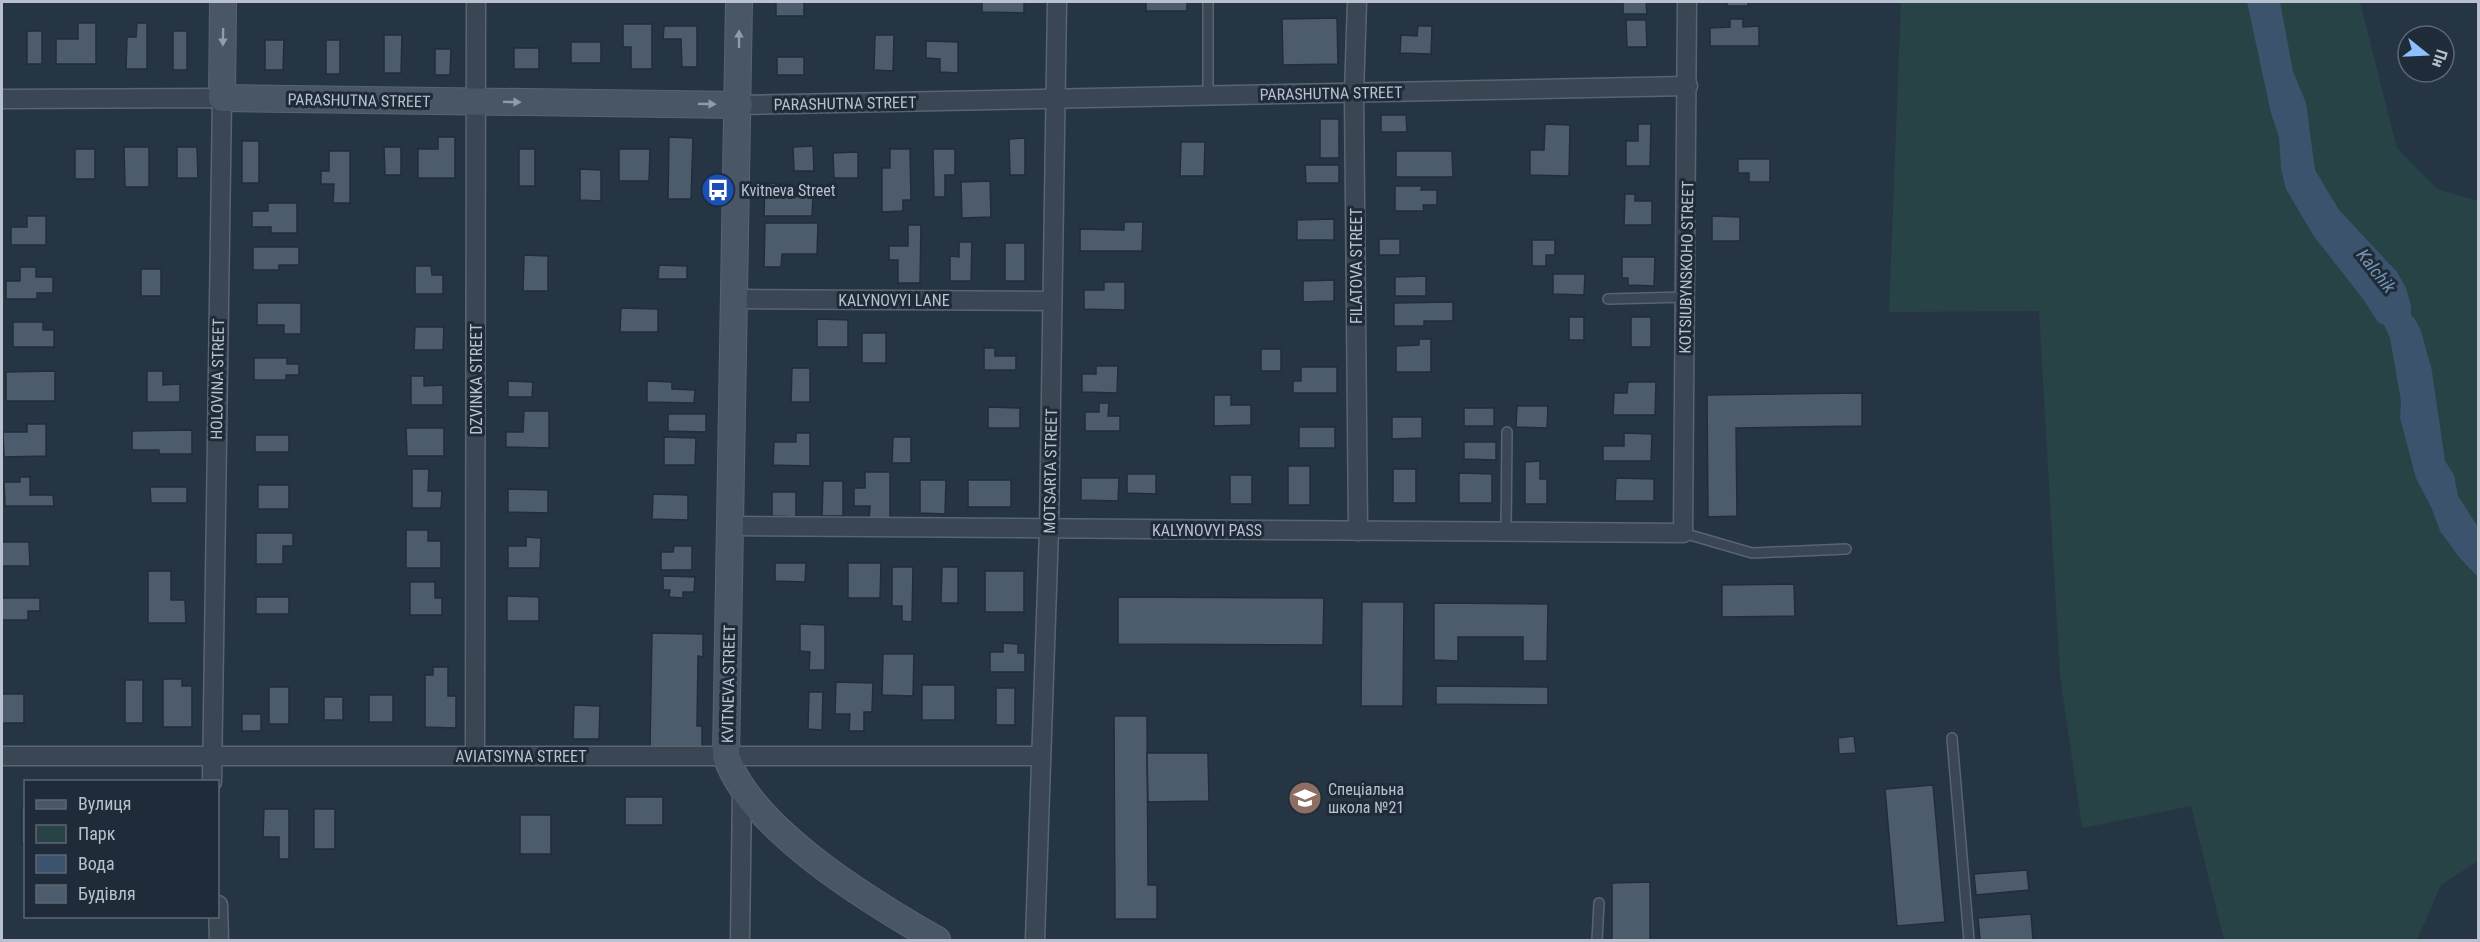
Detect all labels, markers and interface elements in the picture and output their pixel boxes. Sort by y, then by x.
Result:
north arrow [2396,24,2456,84]
one-way arrow [218,27,228,46]
one-way arrow [734,29,744,48]
text: Пн [2428,47,2452,70]
street label: PARASHUTNA STREET [1259,83,1403,104]
street label: PARASHUTNA STREET [287,90,431,111]
street label: PARASHUTNA STREET [773,93,917,114]
one-way arrow [502,97,521,106]
one-way arrow [697,100,716,109]
bus stop icon: Kvitneva Street [700,172,736,208]
street label: KOTSIUBYNSKOHO STREET [1675,180,1698,354]
place label: Kvitneva Street [741,181,836,200]
street label: FILATOVA STREET [1347,208,1366,324]
water label: Kalchik [2353,244,2401,298]
street label: KALYNOVYI LANE [838,291,950,310]
street label: HOLOVINA STREET [207,318,228,440]
street label: DZVINKA STREET [467,323,486,435]
street label: MOTSARTA STREET [1040,408,1061,534]
street label: KALYNOVYI PASS [1152,521,1262,540]
street label: KVITNEVA STREET [718,625,739,743]
street label: AVIATSIYNA STREET [455,747,587,766]
legend [24,780,219,918]
school or university icon: Спеціальна школа №21 [1287,780,1323,816]
place label: Спеціальна школа №21 [1328,780,1404,817]
text: Вулиця [78,793,132,814]
text: Парк [78,823,116,844]
text: Вода [78,853,115,874]
text: Будівля [78,883,136,904]

